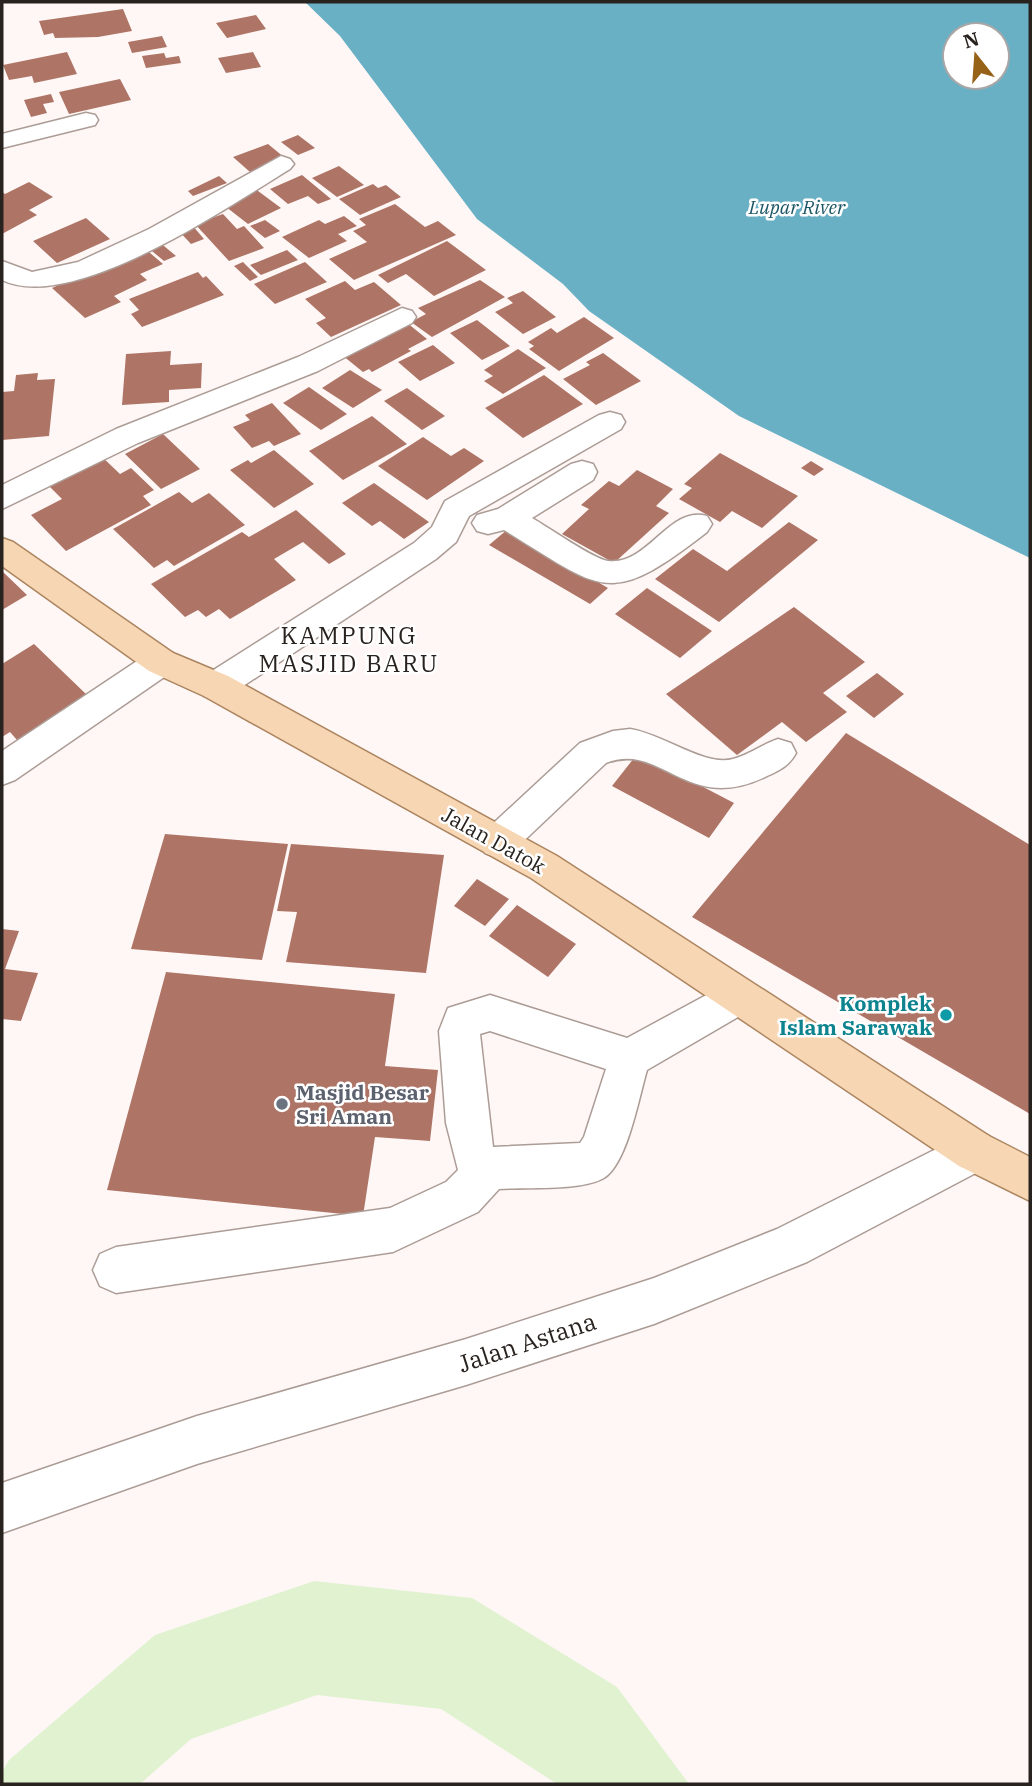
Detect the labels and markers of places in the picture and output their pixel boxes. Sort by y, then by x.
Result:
place label: Komplek Islam Sarawak [779,989,932,1041]
marker: Komplek Islam Sarawak [938,1007,954,1023]
place label: Masjid Besar Sri Aman [296,1078,430,1130]
marker: Masjid Besar Sri Aman [274,1096,290,1112]

